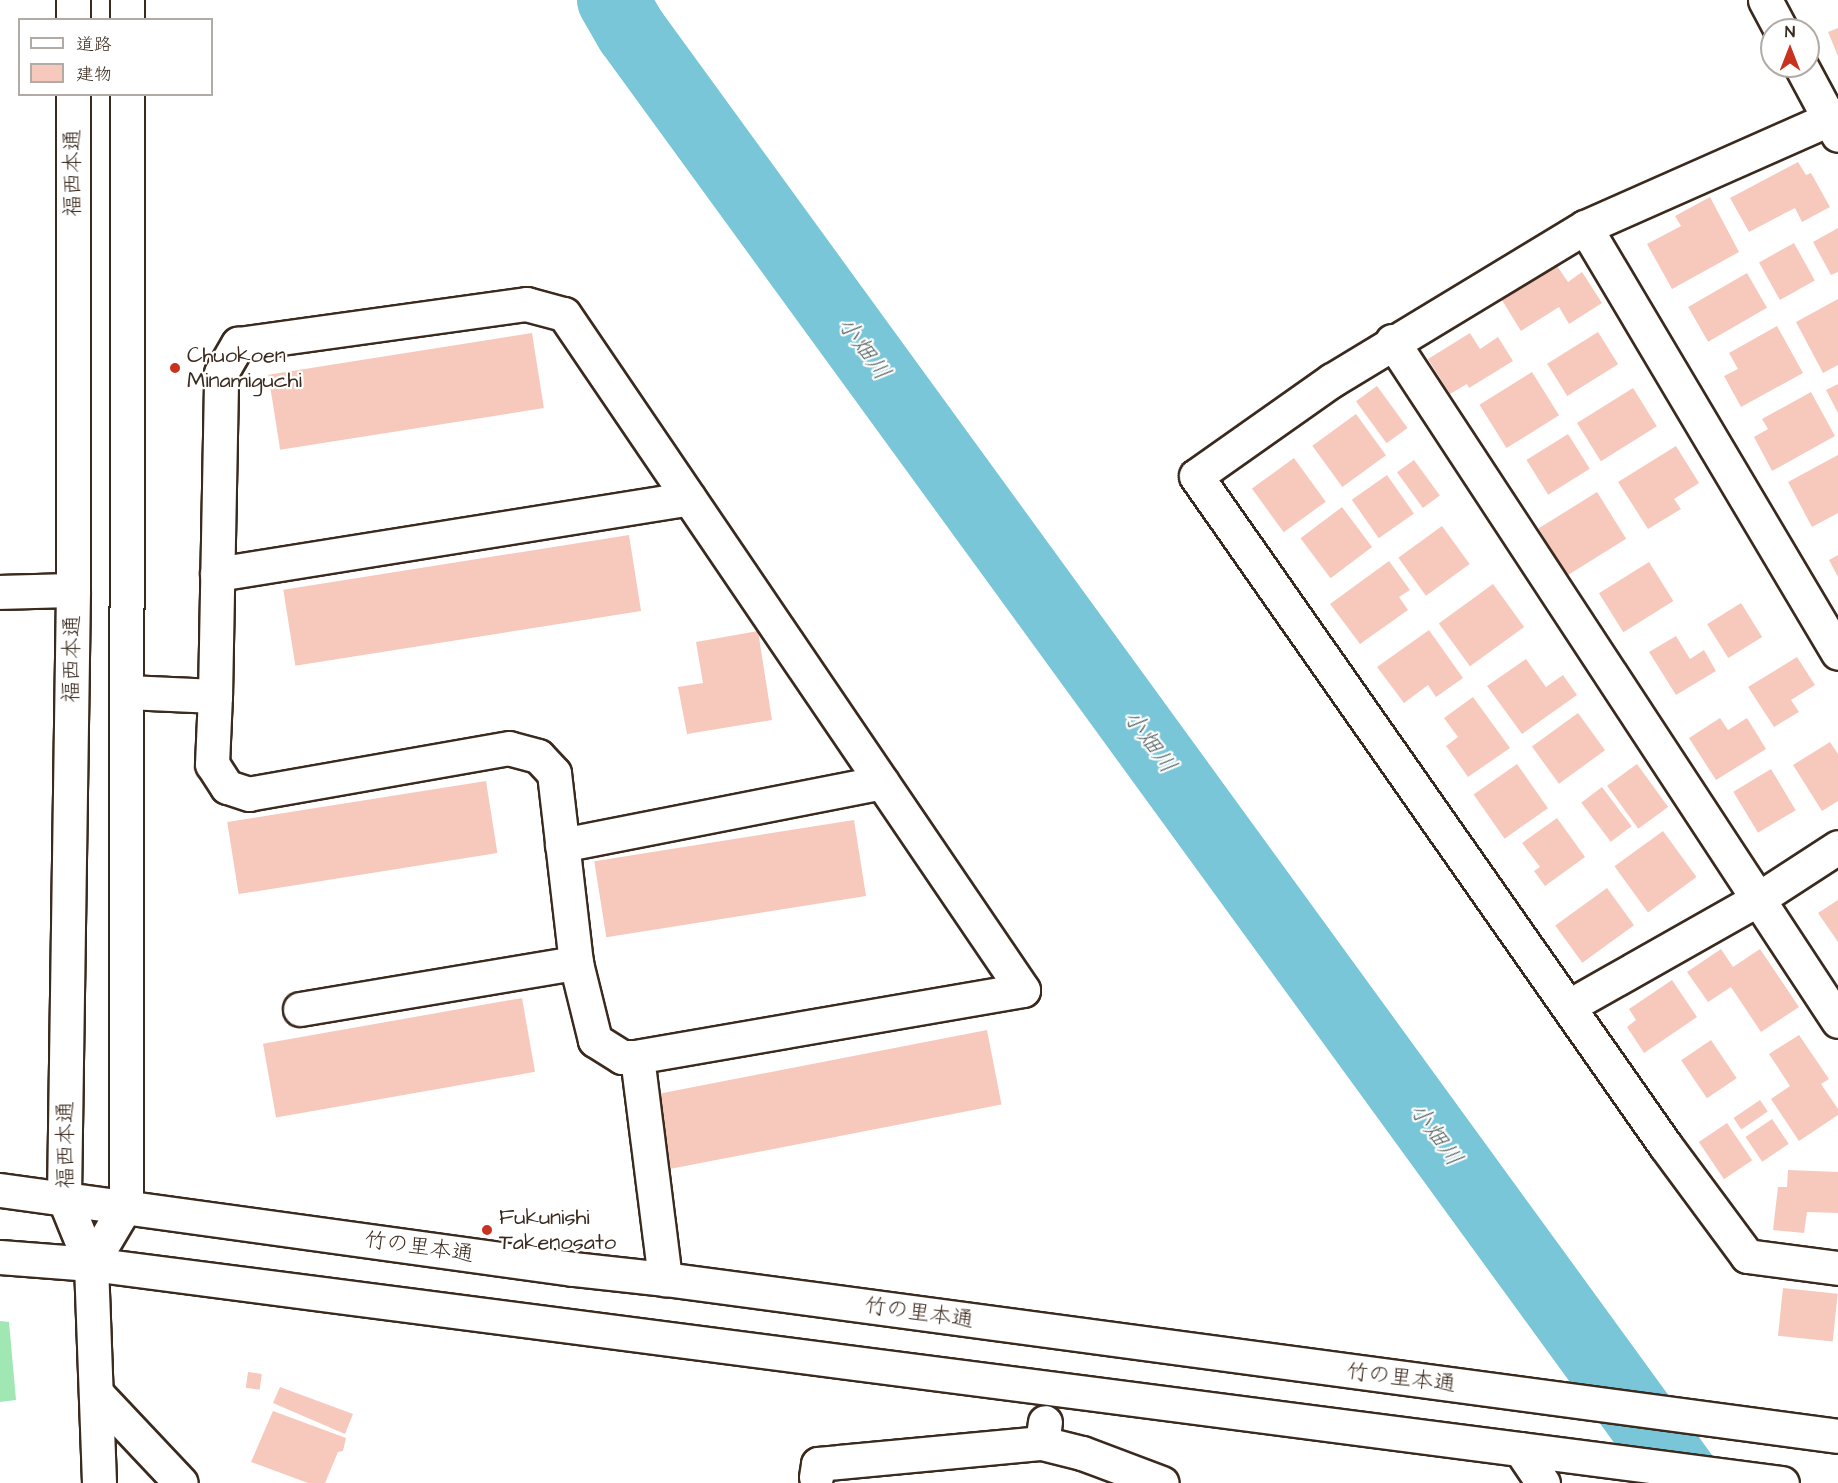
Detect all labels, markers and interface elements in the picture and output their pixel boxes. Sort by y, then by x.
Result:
legend [18,18,213,96]
north arrow [1760,18,1820,78]
text: N [1785,21,1795,43]
text: 道路 [76,32,112,57]
text: 建物 [76,62,112,87]
street label: 福西本通 [60,129,86,217]
water label: 小畑川 [830,311,896,387]
place label: Chuokoen Minamiguchi [187,342,302,394]
marker: Chuokoen Minamiguchi [168,361,182,375]
street label: 福西本通 [58,615,86,703]
water label: 小畑川 [1116,704,1182,780]
water label: 小畑川 [1402,1097,1468,1173]
street label: 福西本通 [53,1101,79,1189]
place label: Fukunishi Takenosato [499,1204,616,1256]
marker: Fukunishi Takenosato [480,1223,494,1237]
street label: 竹の里本通 [363,1226,475,1268]
street label: 竹の里本通 [863,1292,975,1334]
street label: 竹の里本通 [1345,1358,1457,1398]

